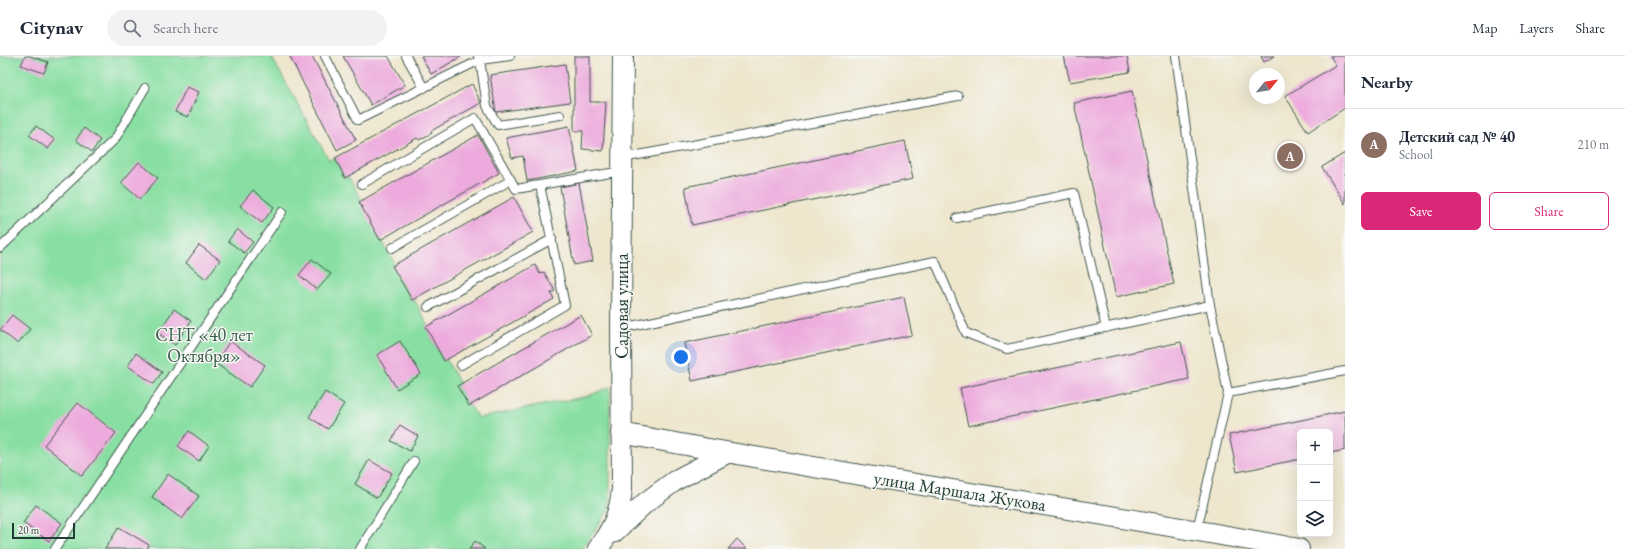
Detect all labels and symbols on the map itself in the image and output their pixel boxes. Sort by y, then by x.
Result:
north arrow [1249,68,1285,104]
pin: A [1277,141,1303,171]
street label: Садовая улица [610,252,633,359]
park label: СНТ «40 лет Октября» [155,323,253,367]
your location [671,347,691,367]
street label: улица Маршала Жукова [872,466,1048,516]
scale bar [12,521,75,540]

